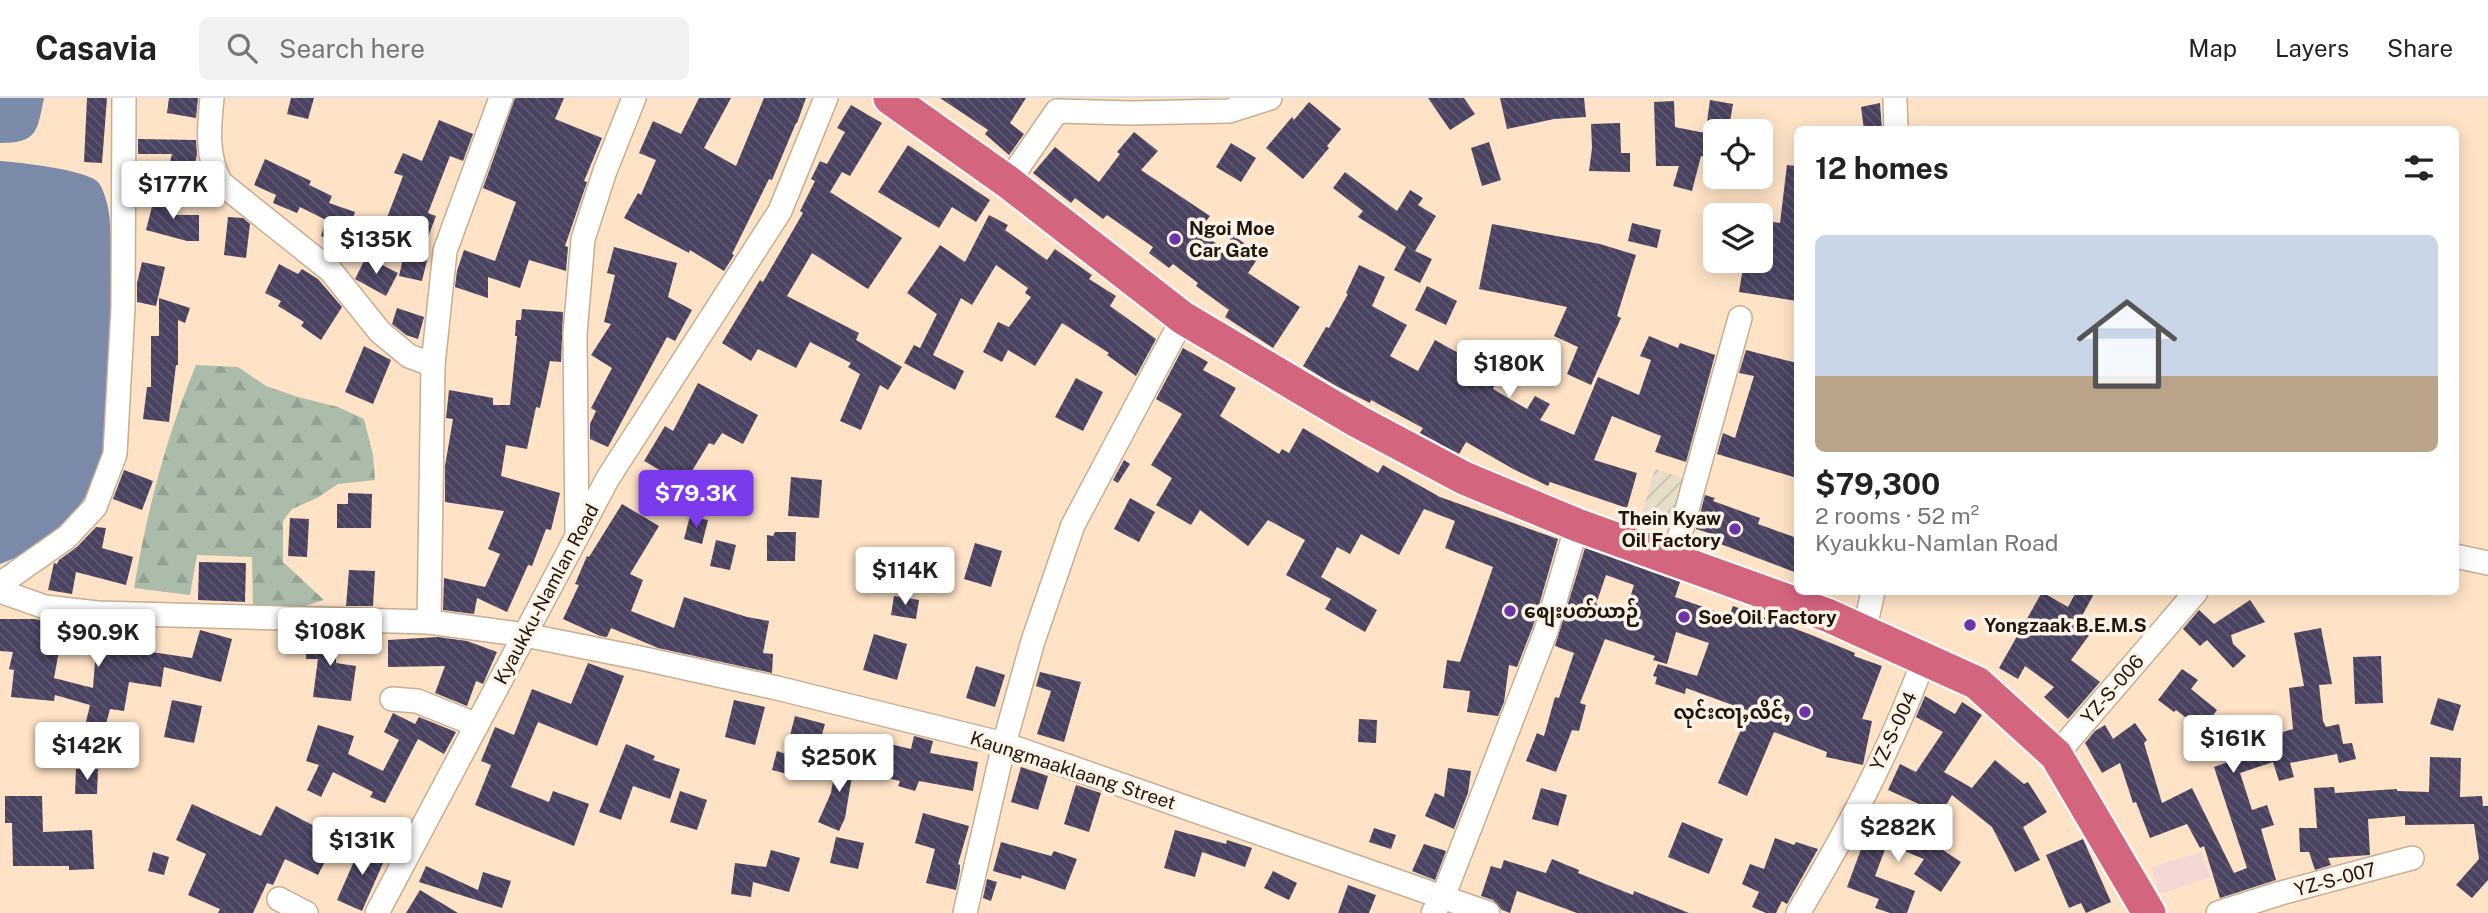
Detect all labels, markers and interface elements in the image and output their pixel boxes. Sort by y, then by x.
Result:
search box [199,17,689,80]
text: Casavia [35,29,157,67]
icon: search [223,29,261,67]
text: Search here [279,33,425,64]
text: Map [2188,34,2237,62]
text: Layers [2275,34,2349,62]
text: Share [2387,34,2453,62]
map controls [1703,119,1773,273]
button: locate [1703,119,1773,189]
icon: filters [2400,149,2438,187]
text: 12 homes [1815,150,1949,186]
pin: $177K [124,162,222,221]
text: $177K [138,170,208,197]
button: layers [1703,203,1773,273]
pin: $135K [327,216,425,276]
place label: Ngoi Moe Car Gate [1189,217,1275,261]
text: $135K [340,225,412,252]
marker: Ngoi Moe Car Gate [1167,231,1183,247]
icon: home [2064,281,2190,407]
pin: $180K [1460,341,1558,400]
text: $180K [1473,349,1545,376]
text: $79,300 [1815,466,1940,502]
pin: $79.3K [639,470,753,530]
text: $79.3K [655,479,737,506]
street label: Kyaukku-Namlan Road [489,500,603,688]
text: 2 rooms · 52 m² [1815,502,1979,529]
place label: Thein Kyaw Oil Factory [1618,507,1721,551]
marker: Thein Kyaw Oil Factory [1727,521,1743,537]
text: Kyaukku-Namlan Road [1815,529,2058,556]
pin: $114K [856,547,954,607]
text: $114K [872,556,938,583]
place label: စျေးပတ်ယာဉ် [1524,598,1640,628]
marker: စျေးပတ်ယာဉ် [1502,603,1518,619]
place label: Soe Oil Factory [1698,606,1837,628]
pin: $108K [281,608,379,668]
marker: Soe Oil Factory [1676,609,1692,625]
pin: $90.9K [41,610,155,669]
place label: Yongzaak B.E.M.S [1984,614,2147,636]
text: $108K [294,617,366,644]
marker: Yongzaak B.E.M.S [1962,617,1978,633]
text: $90.9K [56,618,140,645]
street label: YZ-S-006 [2076,650,2148,728]
street label: YZ-S-004 [1865,688,1921,774]
place label: လုင်းၸႃႇလိင်ႇ [1673,699,1791,728]
marker: လုင်းၸႃႇလိင်ႇ [1797,704,1813,720]
pin: $161K [2184,716,2282,775]
pin: $142K [38,722,136,782]
text: $161K [2199,724,2267,751]
street label: Kaungmaaklaang Street [967,726,1179,814]
text: $142K [51,731,123,758]
pin: $250K [790,734,888,794]
text: $250K [800,743,878,770]
pin: $282K [1849,804,1947,864]
text: $282K [1860,813,1936,840]
pin: $131K [313,818,411,877]
text: $131K [328,826,396,853]
street label: YZ-S-007 [2292,858,2378,900]

